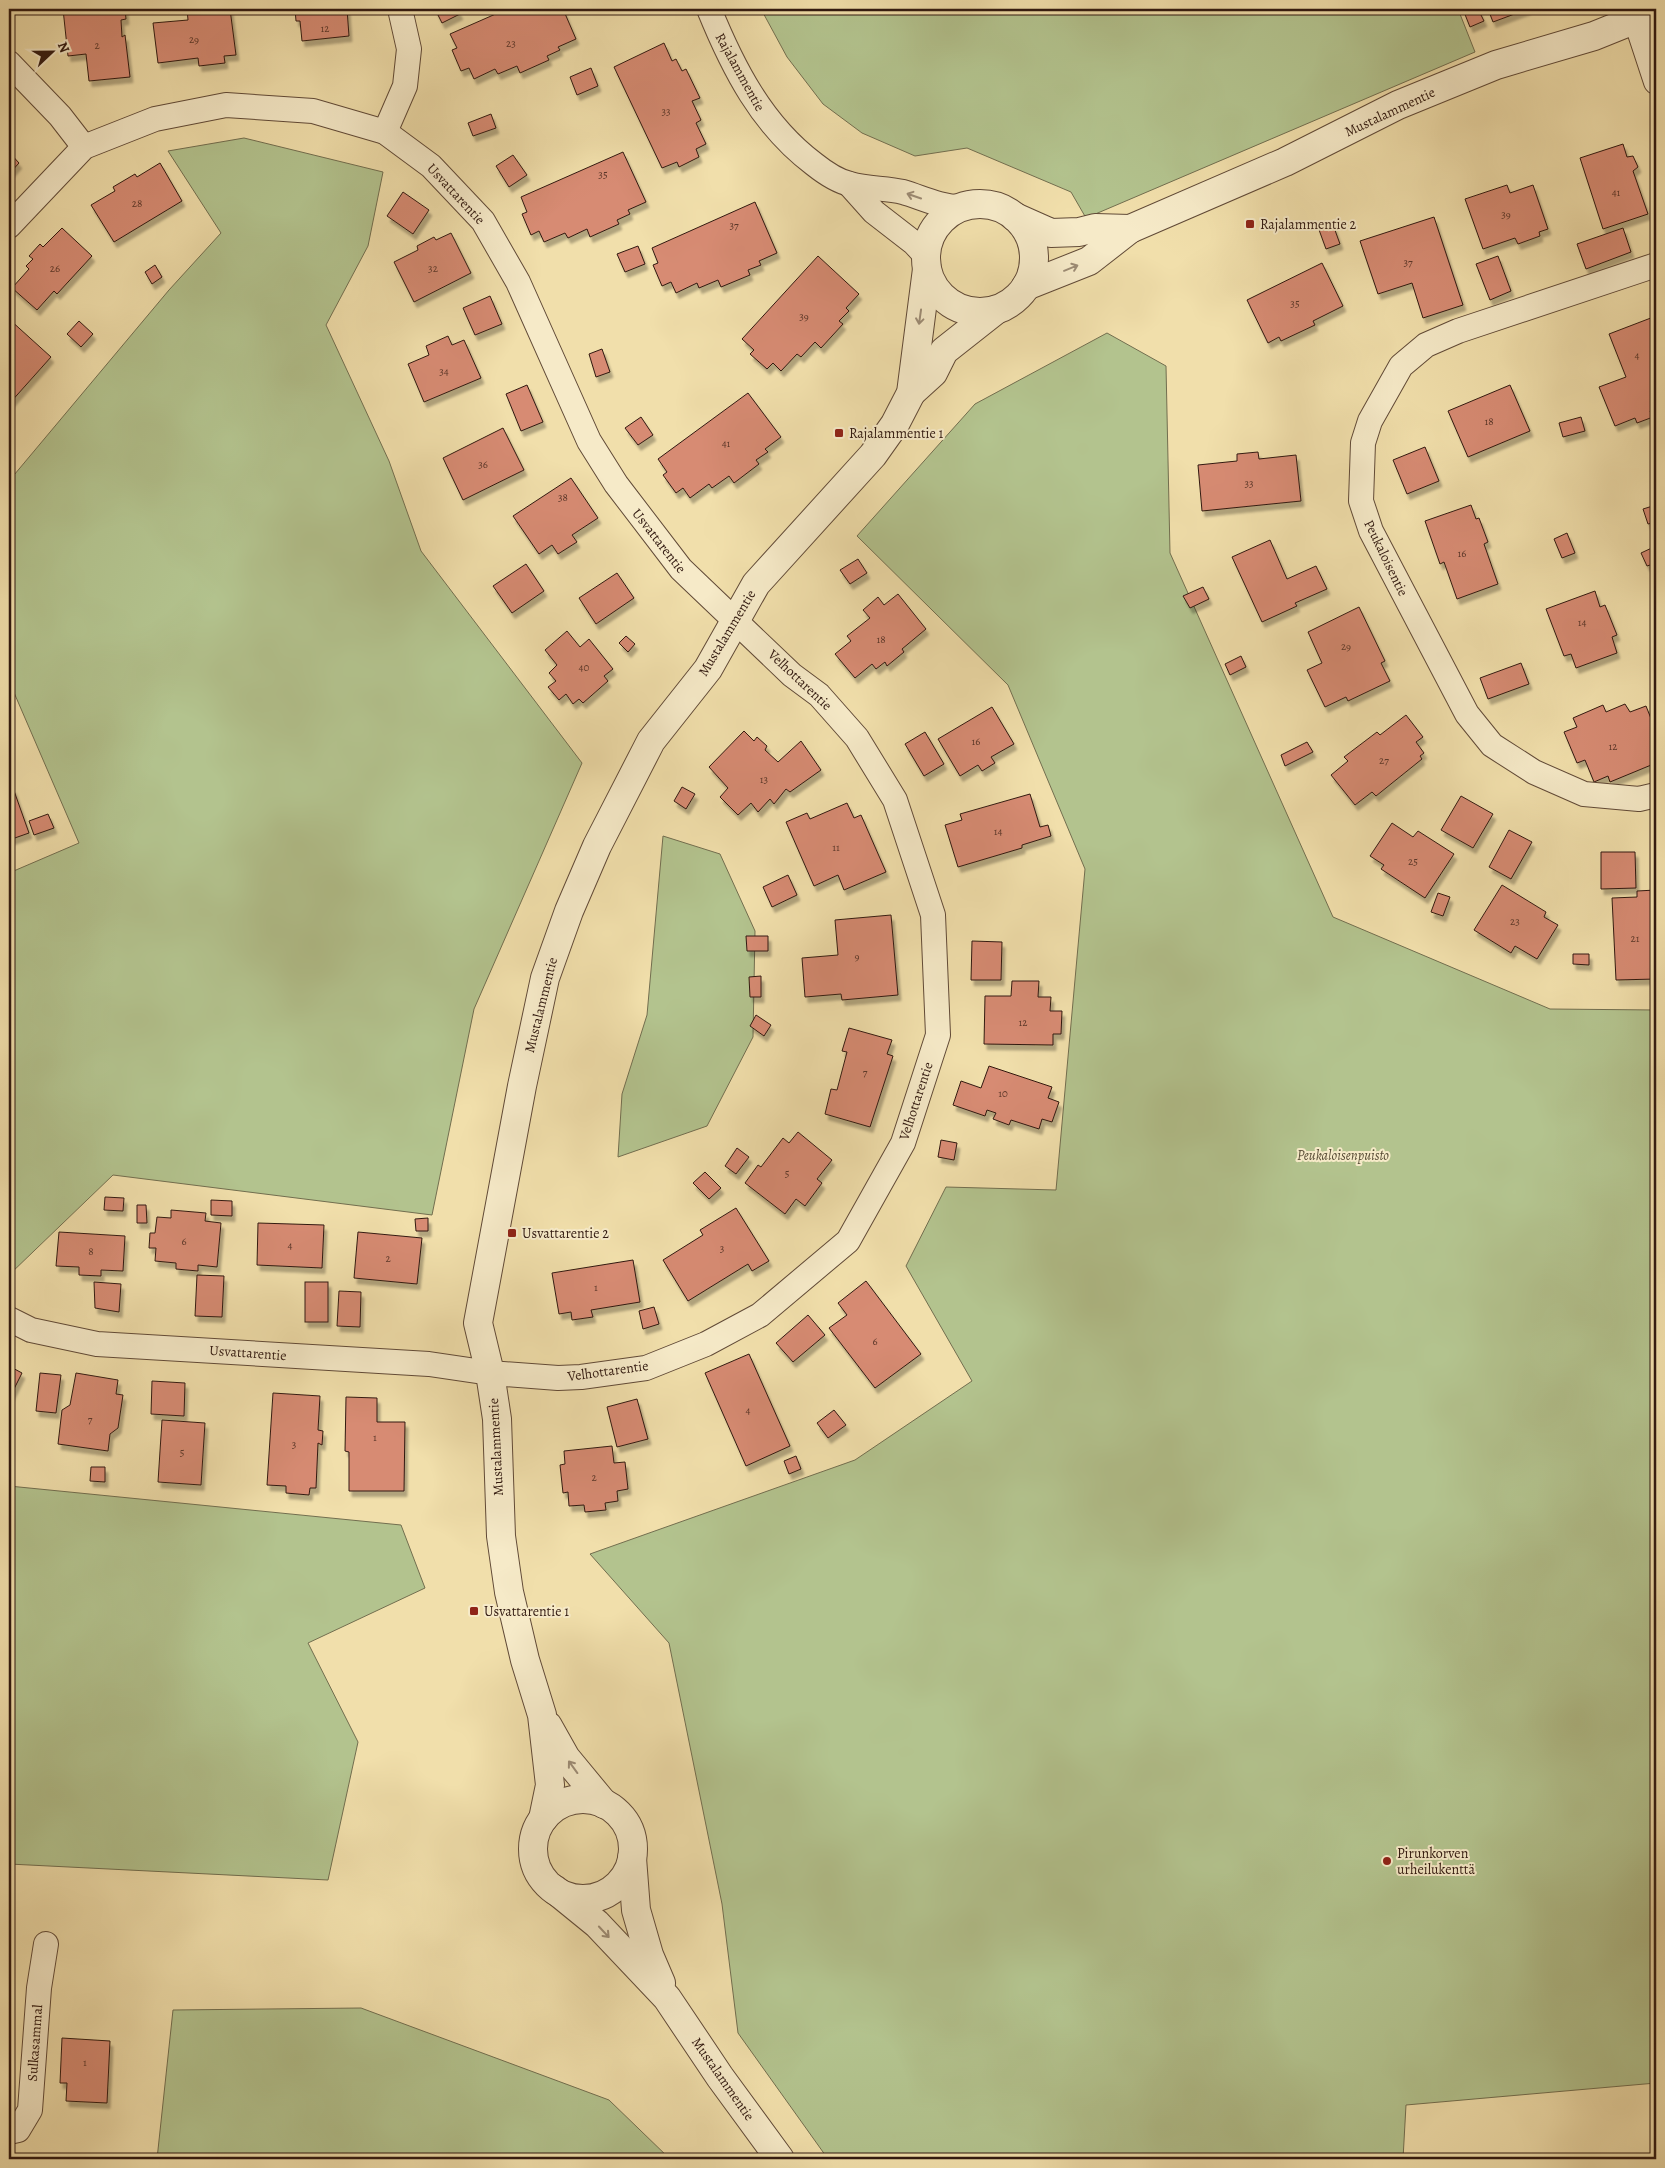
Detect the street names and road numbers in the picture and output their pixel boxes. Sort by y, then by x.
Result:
street label: Rajalammentie [711,29,769,115]
street label: Mustalammentie [1342,83,1438,141]
street label: Usvattarentie [423,159,489,229]
street label: Usvattarentie [628,505,690,577]
street label: Peukaloisentie [1359,517,1413,599]
street label: Mustalammentie [694,586,760,680]
street label: Velhottarentie [763,645,836,715]
street label: Mustalammentie [520,955,562,1055]
street label: Velhottarentie [894,1059,938,1144]
street label: Usvattarentie [209,1341,287,1365]
street label: Velhottarentie [565,1356,650,1386]
street label: Mustalammentie [484,1398,508,1496]
street label: Sulkasammal [23,2003,47,2082]
street label: Mustalammentie [687,2033,759,2125]

